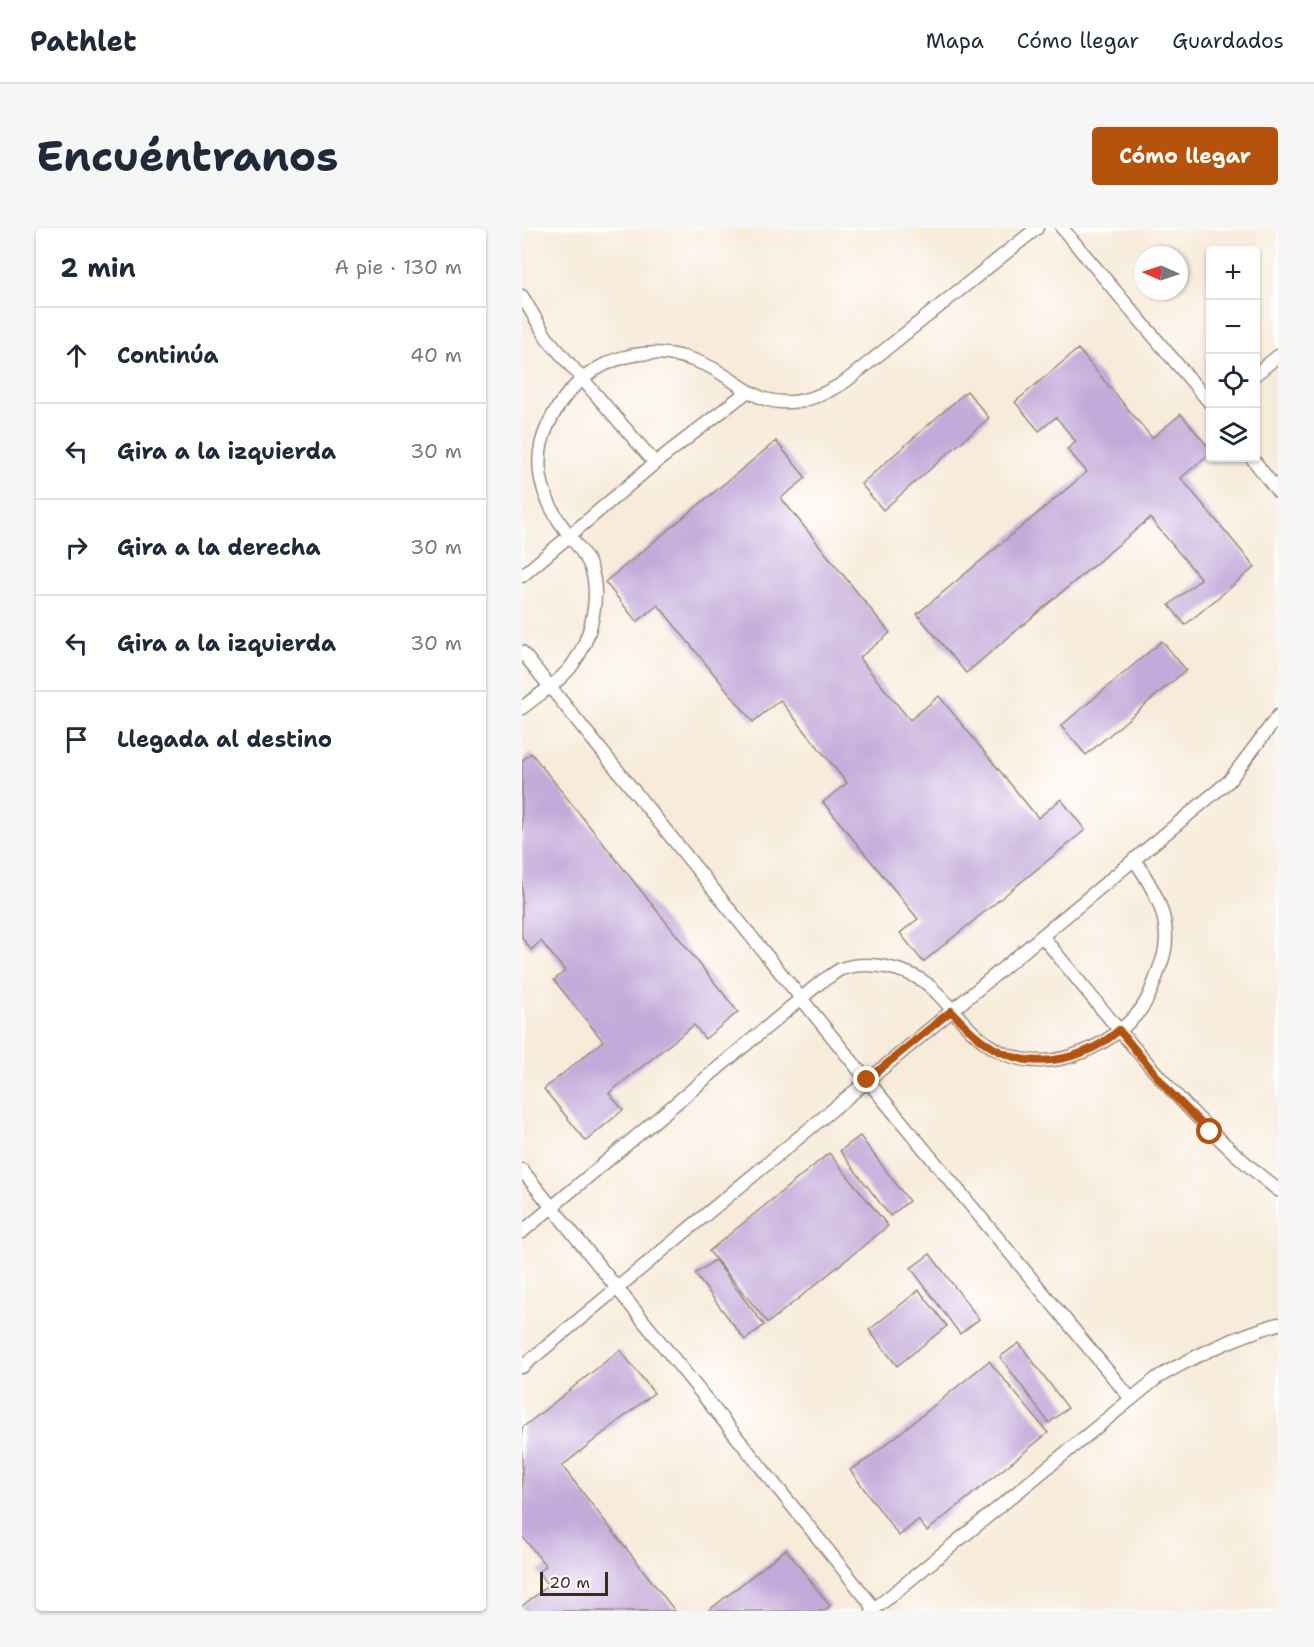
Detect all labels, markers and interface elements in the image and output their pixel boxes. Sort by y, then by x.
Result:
text: Pathlet [30,22,137,60]
text: Mapa [926,27,984,55]
text: Cómo llegar [1017,27,1139,55]
text: Guardados [1172,27,1284,55]
button: Cómo llegar [1092,127,1278,185]
text: Encuéntranos [36,128,338,184]
north arrow [1134,246,1188,300]
map controls [1206,246,1260,462]
button: + [1206,246,1260,300]
text: 2 min [60,250,136,285]
text: A pie · 130 m [335,254,462,280]
button: − [1206,300,1260,354]
icon: ahead [60,339,93,372]
text: Continúa [117,341,219,370]
text: 40 m [410,342,462,368]
button: locate [1206,354,1260,408]
button: layers [1206,408,1260,462]
icon: left [60,435,93,468]
text: Gira a la izquierda [117,437,336,466]
text: 30 m [410,438,462,464]
icon: right [60,531,93,564]
text: Gira a la derecha [117,533,321,562]
text: 30 m [410,534,462,560]
icon: left [60,627,93,660]
text: Gira a la izquierda [117,629,336,658]
text: 30 m [410,630,462,656]
icon: arrive [60,723,93,756]
text: Llegada al destino [117,725,332,754]
route end [853,1066,879,1092]
route start [1196,1118,1222,1144]
scale bar [540,1569,608,1596]
text: 20 m [549,1572,590,1593]

